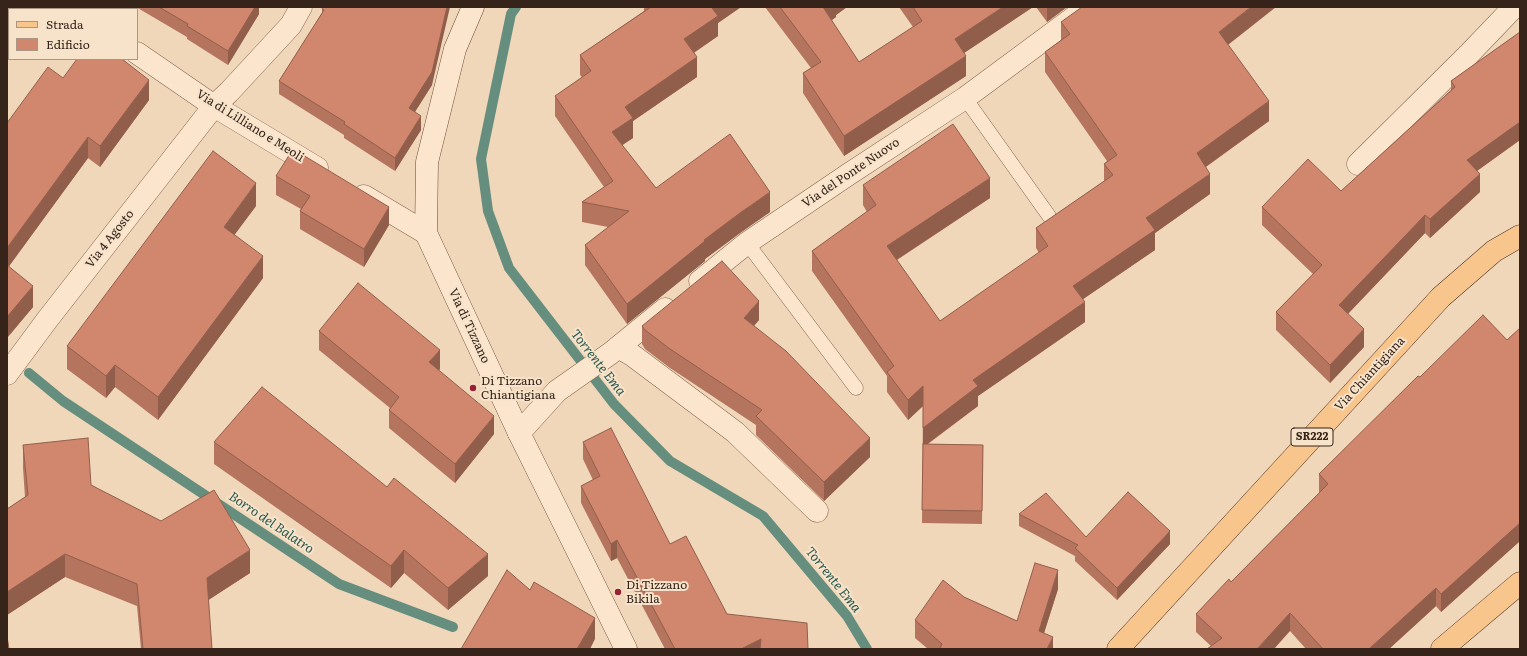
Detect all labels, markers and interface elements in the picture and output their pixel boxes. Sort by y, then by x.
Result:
legend [8,8,138,60]
text: Strada [46,15,84,33]
text: Edificio [46,35,90,53]
street label: Via di Lilliano e Meoli [194,87,306,165]
street label: Via del Ponte Nuovo [800,135,902,211]
street label: Via 4 Agosto [83,207,137,271]
street label: Via di Tizzano [445,286,493,366]
water label: Torrente Ema [567,327,629,399]
street label: Via Chiantigiana [1332,334,1408,414]
place label: Di Tizzano Chiantigiana [481,374,555,402]
marker: Di Tizzano Chiantigiana [468,383,478,393]
road number: SR222 [1291,428,1333,446]
water label: Borro del Balatro [226,489,316,557]
water label: Torrente Ema [802,544,864,616]
place label: Di Tizzano Bikila [626,578,687,606]
marker: Di Tizzano Bikila [613,587,623,597]

